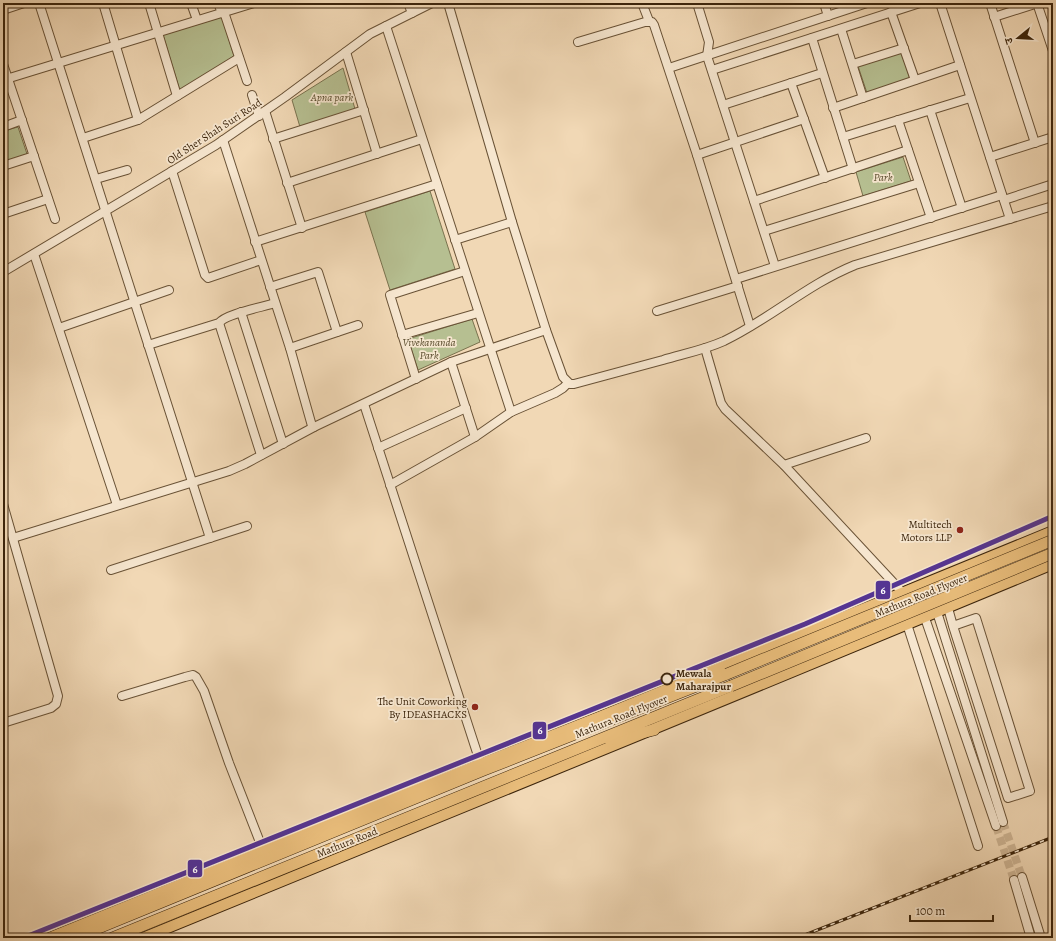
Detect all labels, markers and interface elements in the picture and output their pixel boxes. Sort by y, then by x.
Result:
north arrow [998,18,1038,58]
text: उ [1001,35,1017,47]
park label: Apna park [310,90,353,105]
street label: Old Sher Shah Suri Road [164,95,265,168]
park label: Park [873,170,893,185]
park label: Vivekananda Park [402,335,456,363]
place label: Multitech Motors LLP [901,517,952,545]
marker: Multitech Motors LLP [955,525,965,535]
street label: Mathura Road Flyover [873,570,970,621]
line badge: 6 [875,580,891,600]
text: 6 [880,583,886,598]
place label: Mewala Maharajpur [676,666,731,694]
marker: Mewala Maharajpur [660,672,674,686]
street label: Mathura Road Flyover [573,691,670,742]
place label: The Unit Coworking By IDEASHACKS [377,694,467,722]
marker: The Unit Coworking By IDEASHACKS [470,702,480,712]
line badge: 6 [532,721,547,740]
text: 6 [537,723,543,738]
street label: Mathura Road [315,823,380,861]
line badge: 6 [187,859,203,878]
text: 6 [192,862,198,877]
scale bar [910,897,993,923]
text: 100 m [916,903,945,919]

